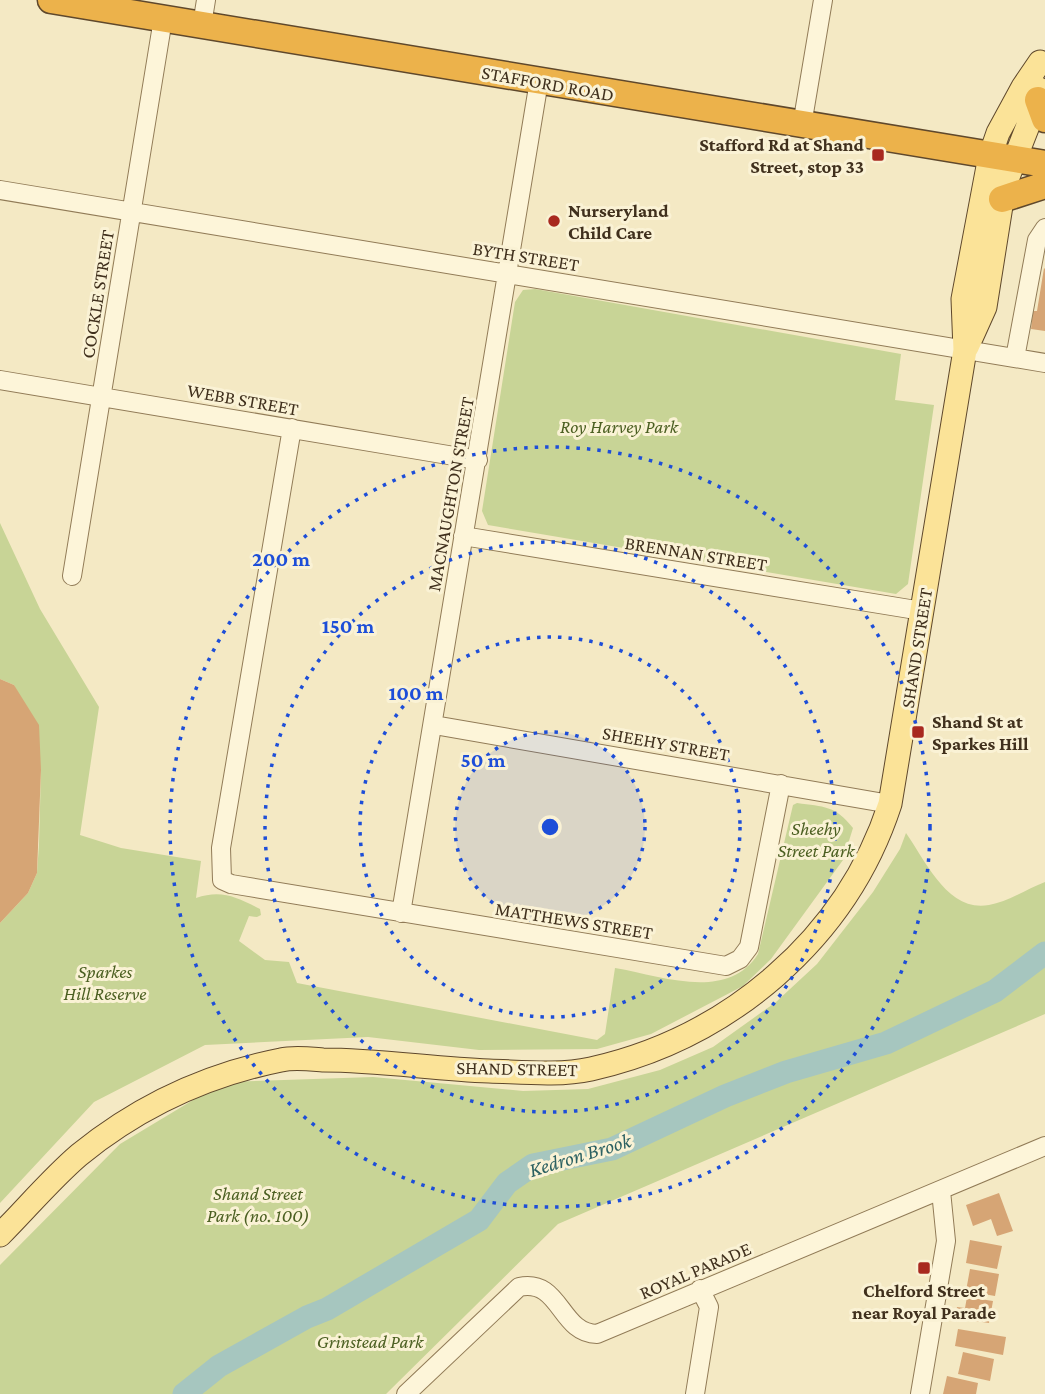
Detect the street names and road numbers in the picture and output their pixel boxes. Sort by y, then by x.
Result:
street label: STAFFORD ROAD [480,62,616,105]
street label: COCKLE STREET [77,228,118,360]
street label: BYTH STREET [471,238,581,275]
street label: WEBB STREET [186,379,301,420]
street label: MACNAUGHTON STREET [423,395,478,593]
street label: BRENNAN STREET [623,532,769,575]
street label: SHAND STREET [897,586,936,710]
street label: SHEEHY STREET [601,722,732,765]
street label: MATTHEWS STREET [494,898,655,943]
street label: SHAND STREET [456,1057,579,1080]
street label: ROYAL PARADE [636,1238,754,1303]

